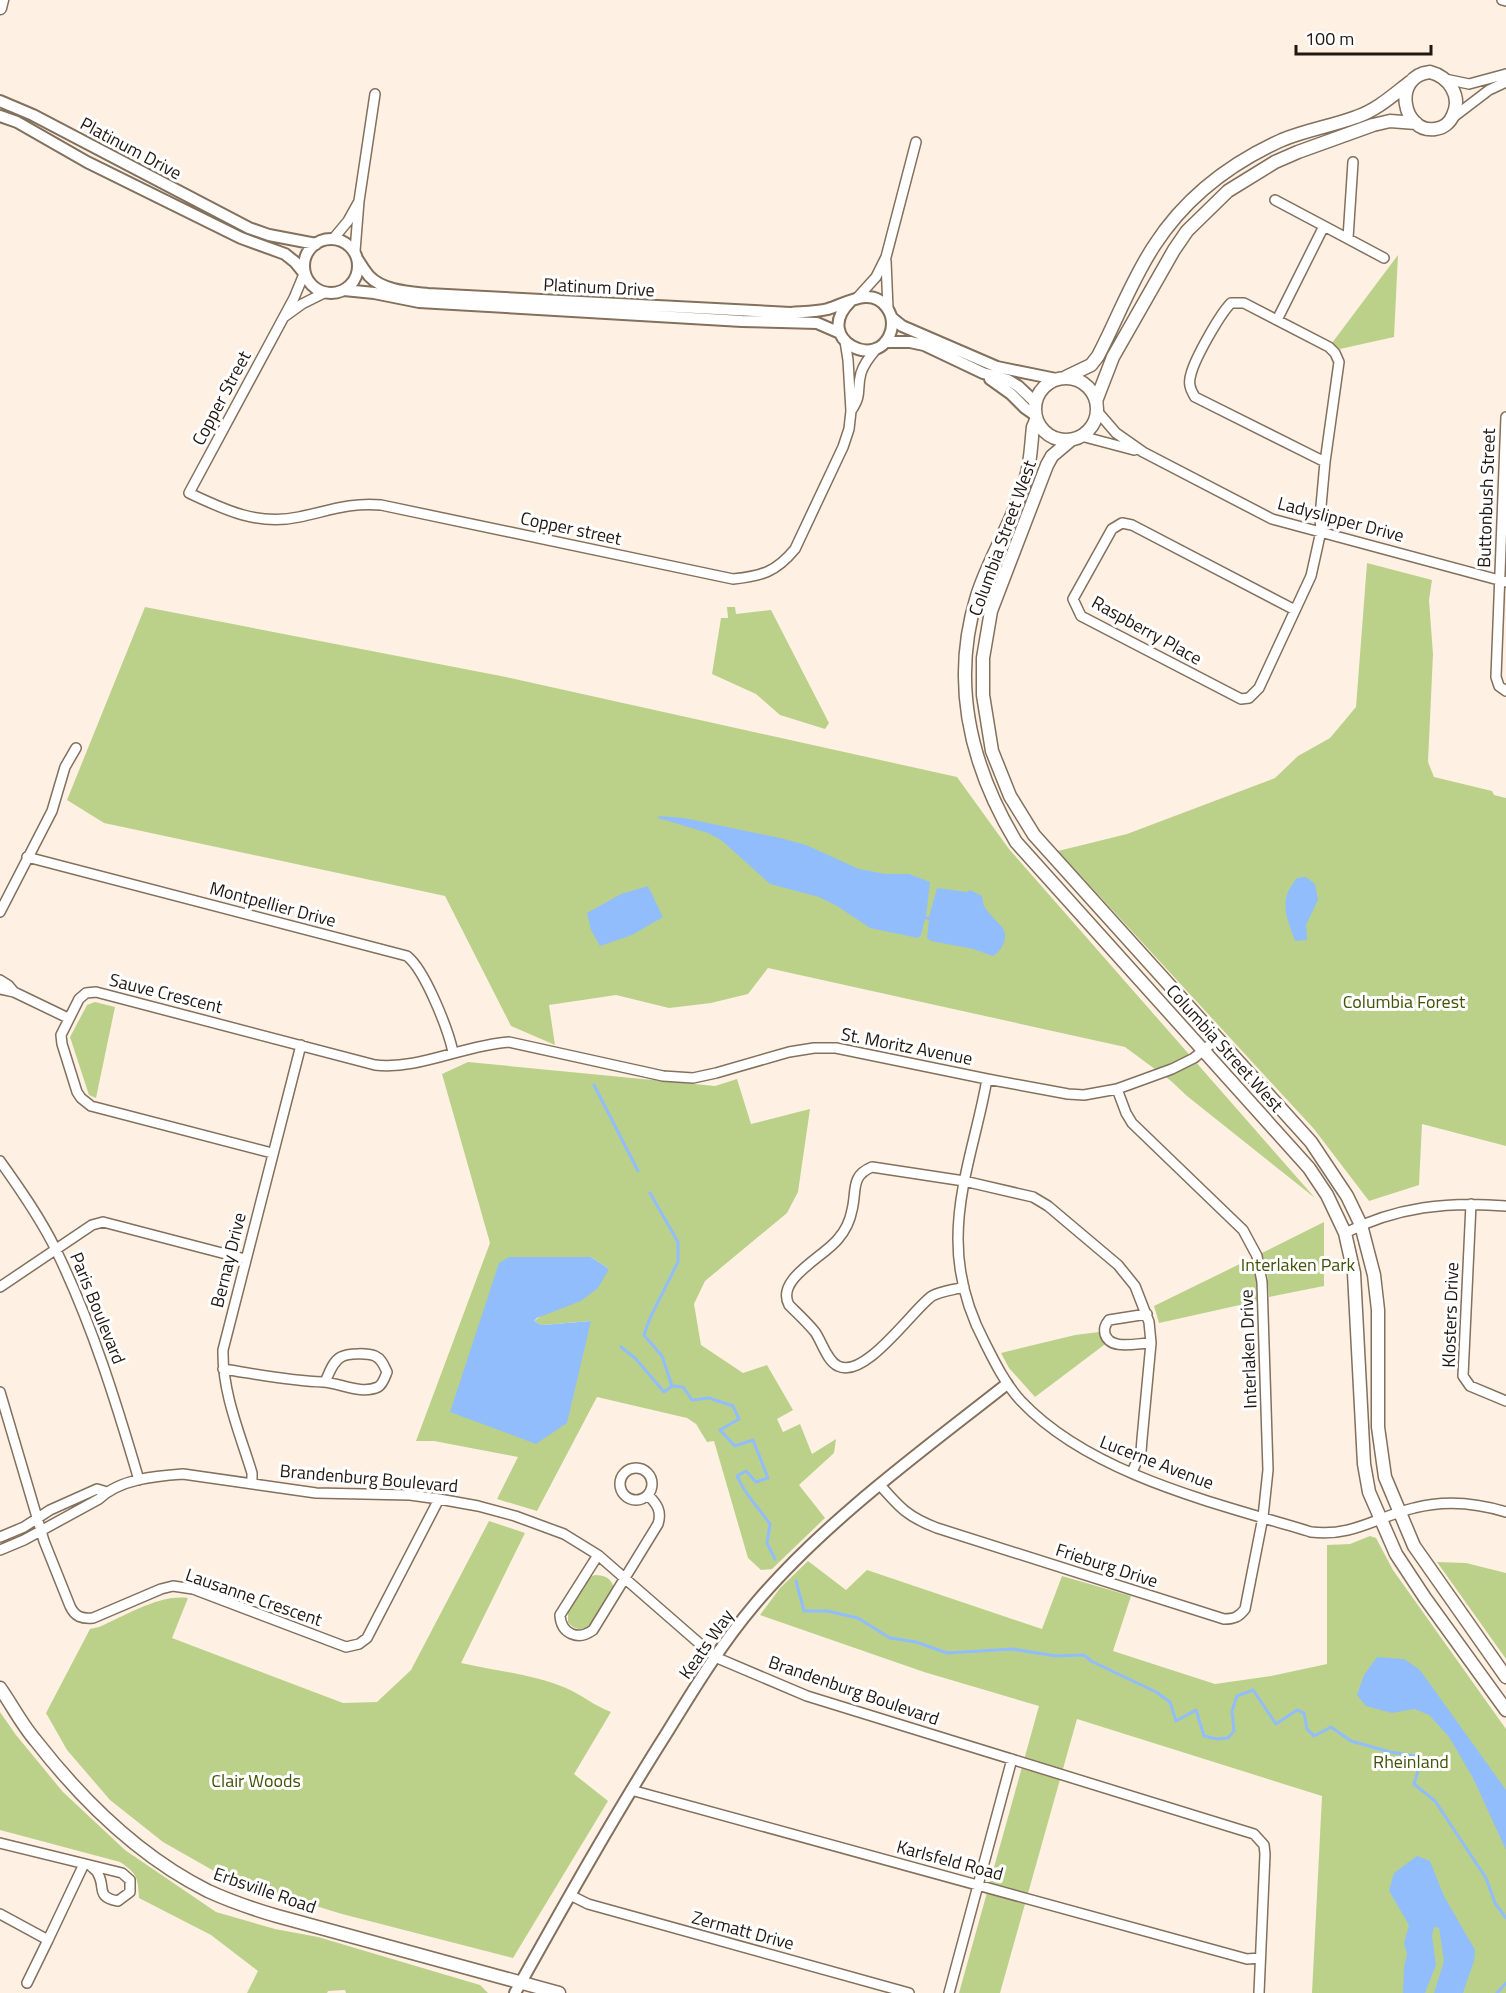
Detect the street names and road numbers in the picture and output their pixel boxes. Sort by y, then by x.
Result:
street label: Platinum Drive [75,110,187,186]
street label: Platinum Drive [543,271,655,303]
street label: Copper Street [185,345,258,450]
street label: Buttonbush Street [1470,427,1502,568]
street label: Columbia Street West [961,456,1043,620]
street label: Ladyslipper Drive [1275,489,1407,549]
street label: Copper street [518,504,625,552]
street label: Raspberry Place [1087,589,1207,671]
street label: Montpellier Drive [207,874,339,934]
street label: Sauve Crescent [107,966,226,1020]
street label: Columbia Street West [1160,978,1290,1118]
street label: St. Moritz Avenue [839,1020,975,1072]
street label: Bernay Drive [203,1210,253,1310]
street label: Paris Boulevard [63,1248,133,1368]
street label: Klosters Drive [1435,1262,1465,1368]
street label: Interlaken Drive [1232,1289,1264,1409]
street label: Lucerne Avenue [1096,1428,1218,1496]
street label: Brandenburg Boulevard [279,1457,459,1499]
street label: Frieburg Drive [1052,1536,1162,1594]
street label: Lausanne Crescent [182,1561,327,1633]
street label: Keats Way [672,1603,740,1685]
street label: Brandenburg Boulevard [765,1648,943,1732]
street label: Karlsfeld Road [894,1833,1006,1887]
street label: Erbsville Road [210,1860,320,1920]
street label: Zermatt Drive [689,1903,797,1957]

